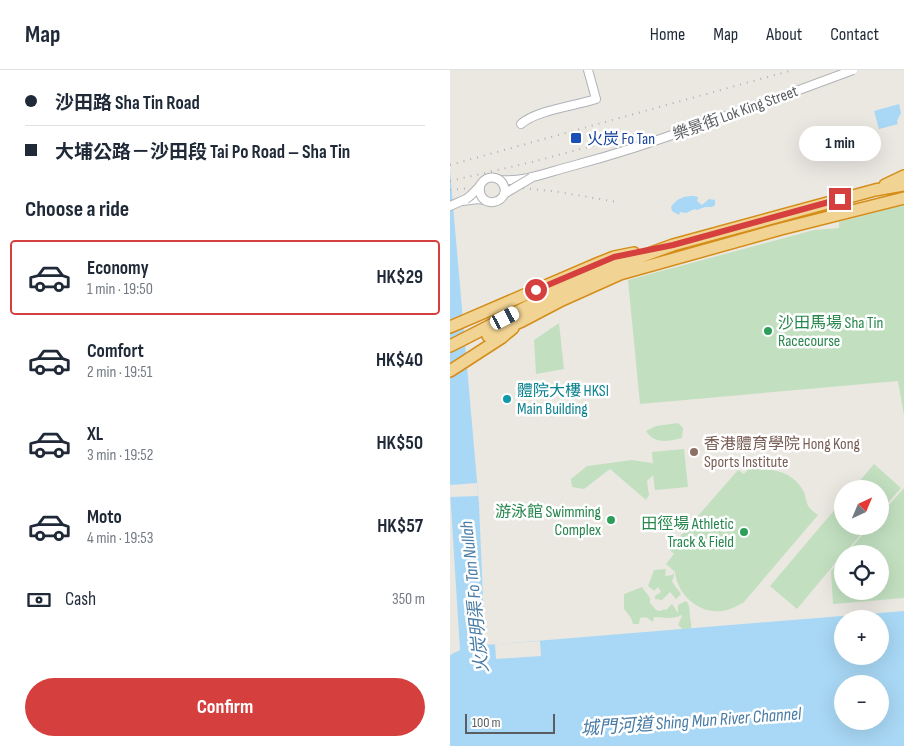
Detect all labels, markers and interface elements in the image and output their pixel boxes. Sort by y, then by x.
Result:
text: Map [25,20,60,49]
text: Home [650,24,685,45]
text: Map [713,24,738,45]
text: About [766,24,802,45]
text: Contact [830,24,879,45]
street label: 樂景街 Lok King Street [671,82,801,145]
text: 沙田路 Sha Tin Road [55,92,200,115]
callout: 1 min [799,126,881,162]
place label: 火炭 Fo Tan [587,130,655,149]
marker: 火炭 Fo Tan [569,131,583,145]
text: 1 min [825,134,855,153]
text: 大埔公路－沙田段 Tai Po Road – Sha Tin [55,141,350,164]
route end [829,188,851,210]
text: Choose a ride [25,196,129,223]
icon: car [27,255,72,300]
text: Economy [87,257,149,280]
text: HK$29 [376,266,423,289]
route start [525,279,547,301]
text: 1 min · 19:50 [87,280,153,299]
car [488,305,521,331]
place label: 沙田馬場 Sha Tin Racecourse [778,314,883,351]
marker: 沙田馬場 Sha Tin Racecourse [762,325,774,337]
icon: car [27,338,72,383]
text: Comfort [87,340,144,363]
text: HK$40 [376,349,423,372]
text: 2 min · 19:51 [87,363,152,382]
place label: 體院大樓 HKSI Main Building [517,382,609,419]
marker: 體院大樓 HKSI Main Building [501,393,513,405]
icon: car [27,421,72,466]
text: XL [87,423,103,446]
text: HK$50 [376,432,423,455]
place label: 香港體育學院 Hong Kong Sports Institute [704,435,860,472]
text: 3 min · 19:52 [87,446,153,465]
marker: 香港體育學院 Hong Kong Sports Institute [688,446,700,458]
north arrow [834,480,889,535]
map controls [834,480,889,730]
place label: 游泳館 Swimming Complex [495,503,601,540]
icon: car [27,504,72,549]
text: Moto [87,506,122,529]
marker: 游泳館 Swimming Complex [605,514,617,526]
text: HK$57 [377,515,423,538]
place label: 田徑場 Athletic Track & Field [641,515,734,552]
water label: 火炭明渠 Fo Tan Nullah [456,519,493,674]
marker: 田徑場 Athletic Track & Field [738,526,750,538]
text: 4 min · 19:53 [87,529,153,548]
button: locate [834,545,889,600]
icon: cash [25,586,53,614]
text: Cash [65,588,96,611]
text: 350 m [392,590,425,609]
button: + [834,610,889,665]
button: − [834,675,889,730]
button: Confirm [25,678,425,736]
water label: 城門河道 Shing Mun River Channel [580,703,803,740]
scale bar [465,711,555,734]
text: 100 m [472,714,501,731]

